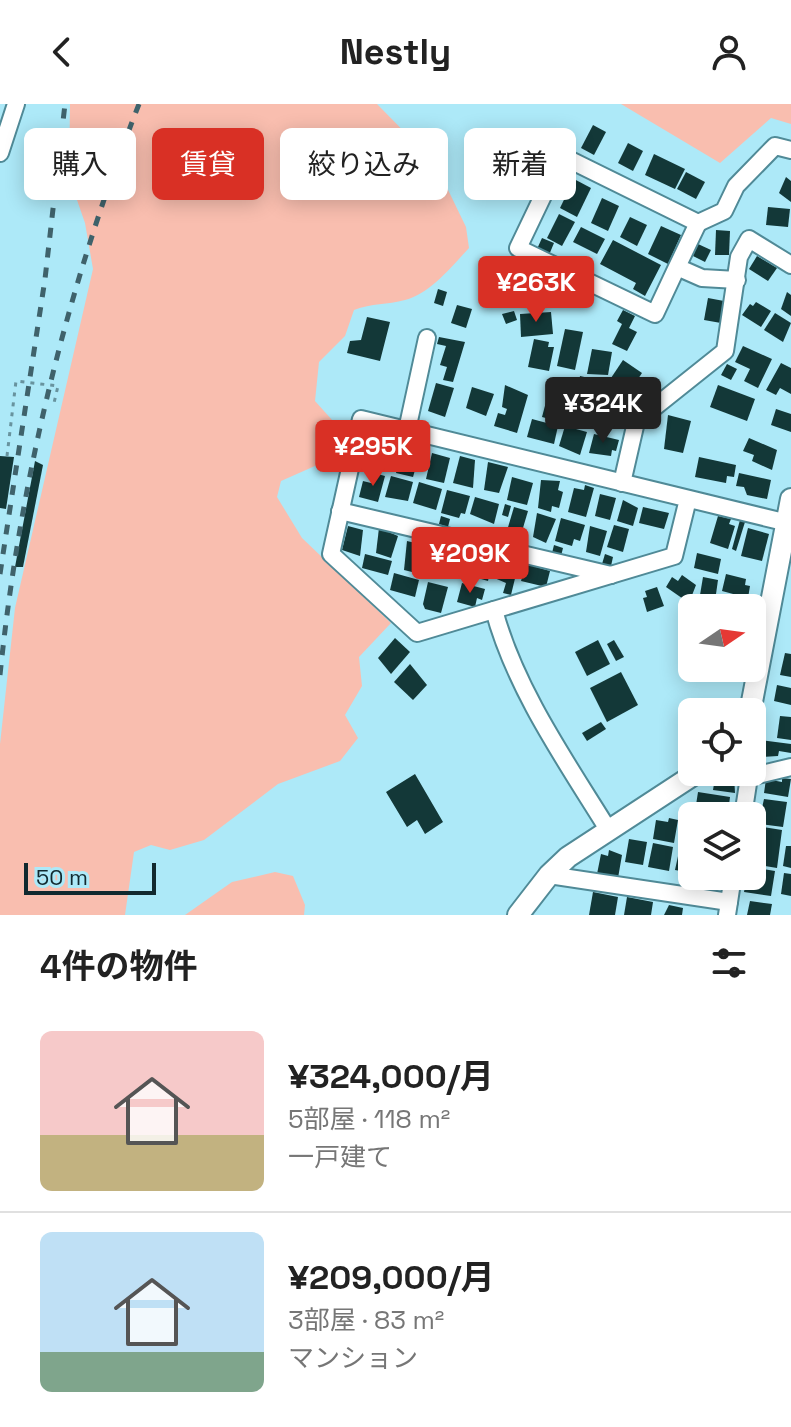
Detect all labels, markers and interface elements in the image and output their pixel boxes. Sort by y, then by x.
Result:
text: Nestly [340,29,451,75]
icon: back [40,30,84,74]
icon: person [707,30,751,74]
chip: 購入 [24,128,136,200]
chip: 賃貸 [152,128,264,200]
chip: 絞り込み [280,128,448,200]
chip: 新着 [464,128,576,200]
pin: ¥263K [480,256,592,324]
text: ¥263K [496,265,576,299]
pin: ¥324K [547,377,659,445]
text: ¥324K [563,386,643,420]
pin: ¥295K [317,420,429,488]
text: ¥295K [333,429,413,463]
pin: ¥209K [414,527,526,595]
text: ¥209K [430,536,510,570]
north arrow [678,594,766,682]
map controls [678,594,766,890]
button: locate [678,698,766,786]
button: layers [678,802,766,890]
scale bar [24,859,156,895]
text: 50 m [36,863,88,891]
icon: filters [707,941,751,985]
text: 4件の物件 [40,945,198,988]
text: ¥324,000/月 [288,1055,494,1098]
icon: home [104,1063,200,1159]
text: 5部屋 · 118 m² [288,1102,450,1136]
text: 一戸建て [288,1140,392,1174]
text: ¥209,000/月 [288,1256,495,1299]
icon: home [104,1264,200,1360]
text: 3部屋 · 83 m² [288,1303,444,1337]
text: マンション [288,1341,418,1375]

